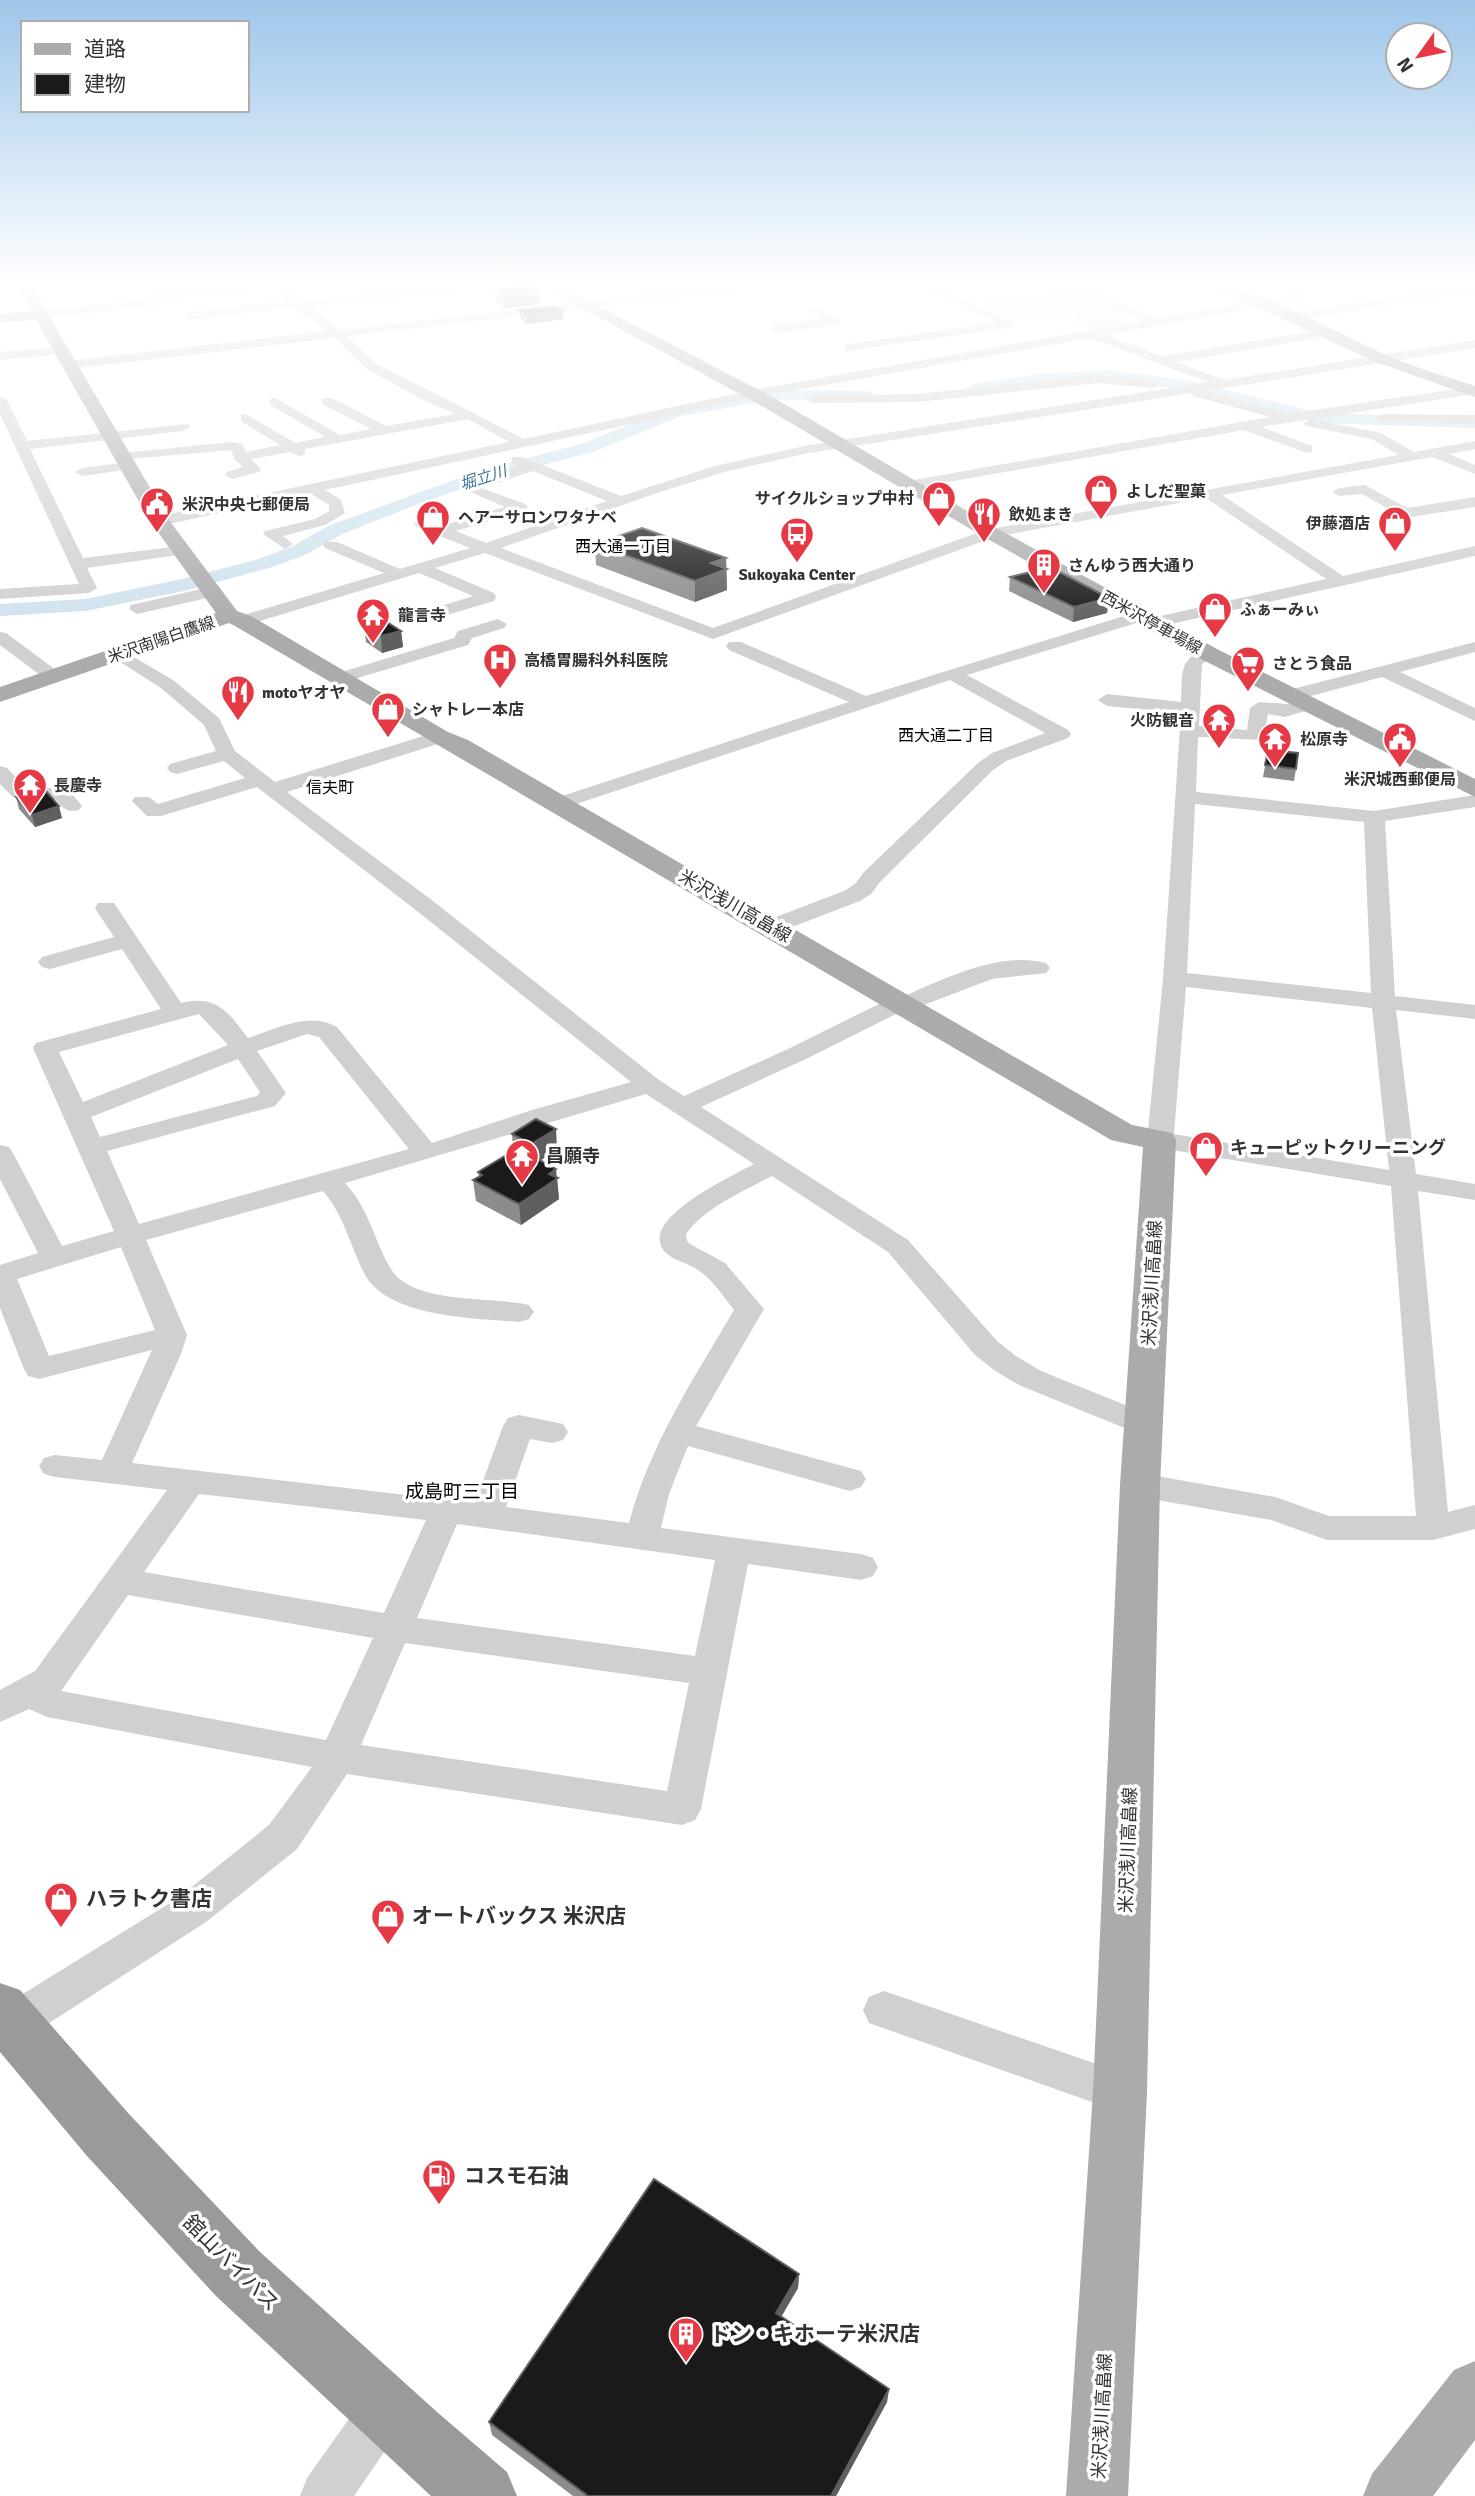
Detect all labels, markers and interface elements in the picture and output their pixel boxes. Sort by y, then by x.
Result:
legend [21,21,248,112]
north arrow [1384,21,1454,91]
text: 道路 [84,36,126,62]
text: N [1392,53,1419,77]
text: 建物 [84,71,126,97]
water label: 堀立川 [457,460,511,495]
shop icon: よしだ聖菓 [1082,472,1120,521]
shop icon: サイクルショップ中村 [920,479,958,528]
place label: よしだ聖菓 [1126,482,1206,502]
public building icon: 米沢中央七郵便局 [138,485,176,534]
place label: サイクルショップ中村 [755,489,914,509]
place label: 米沢中央七郵便局 [182,495,310,515]
restaurant icon: 飲処まき [965,495,1003,544]
shop icon: ヘアーサロンワタナベ [414,498,452,547]
shop icon: 伊藤酒店 [1376,504,1414,553]
place label: 飲処まき [1008,505,1073,525]
place label: ヘアーサロンワタナベ [458,508,617,528]
place label: 伊藤酒店 [1305,514,1370,534]
bus stop icon: Sukoyaka Center [778,515,816,564]
district label: 西大通一丁目 [575,537,671,557]
building icon: さんゆう西大通り [1025,546,1063,595]
place label: さんゆう西大通り [1068,556,1196,576]
place label: Sukoyaka Center [739,565,856,585]
street label: 西米沢停車場線 [1098,587,1205,659]
shop icon: ふぁーみぃ [1196,590,1234,639]
temple icon: 龍言寺 [354,596,392,645]
place label: ふぁーみぃ [1240,600,1320,620]
place label: 龍言寺 [398,606,446,626]
street label: 米沢南陽白鷹線 [105,612,218,668]
hospital icon: 高橋胃腸科外科医院 [481,641,519,690]
supermarket icon: さとう食品 [1229,644,1267,693]
place label: 高橋胃腸科外科医院 [524,651,668,671]
place label: さとう食品 [1272,654,1352,674]
restaurant icon: motoヤオヤ [219,673,257,722]
place label: motoヤオヤ [262,683,346,703]
shop icon: シャトレー本店 [369,690,407,739]
place label: シャトレー本店 [412,700,524,720]
temple icon: 火防観音 [1200,701,1238,750]
place label: 火防観音 [1130,711,1194,731]
temple icon: 松原寺 [1256,720,1294,769]
public building icon: 米沢城西郵便局 [1381,720,1419,769]
district label: 西大通二丁目 [898,726,994,746]
place label: 松原寺 [1300,730,1348,750]
temple icon: 長慶寺 [11,766,49,815]
place label: 米沢城西郵便局 [1344,770,1456,790]
place label: 長慶寺 [54,776,102,796]
district label: 信夫町 [306,778,354,798]
street label: 米沢浅川高畠線 [675,865,795,947]
shop icon: キューピットクリーニング [1187,1129,1225,1178]
temple icon: 昌願寺 [503,1137,541,1186]
place label: キューピットクリーニング [1230,1137,1446,1159]
place label: 昌願寺 [546,1145,600,1167]
street label: 米沢浅川高畠線 [1138,1220,1166,1346]
district label: 成島町三丁目 [405,1480,519,1504]
street label: 米沢浅川高畠線 [1115,1787,1141,1913]
shop icon: ハラトク書店 [42,1880,80,1929]
place label: ハラトク書店 [86,1886,212,1912]
shop icon: オートバックス 米沢店 [369,1897,407,1946]
place label: オートバックス 米沢店 [412,1903,626,1929]
fuel station icon: コスモ石油 [420,2157,458,2206]
place label: コスモ石油 [464,2163,569,2189]
street label: 舘山バイパス [177,2209,285,2317]
building icon: ドン・キホーテ米沢店 [667,2315,705,2364]
place label: ドン・キホーテ米沢店 [710,2321,920,2347]
street label: 米沢浅川高畠線 [1088,2353,1116,2479]

